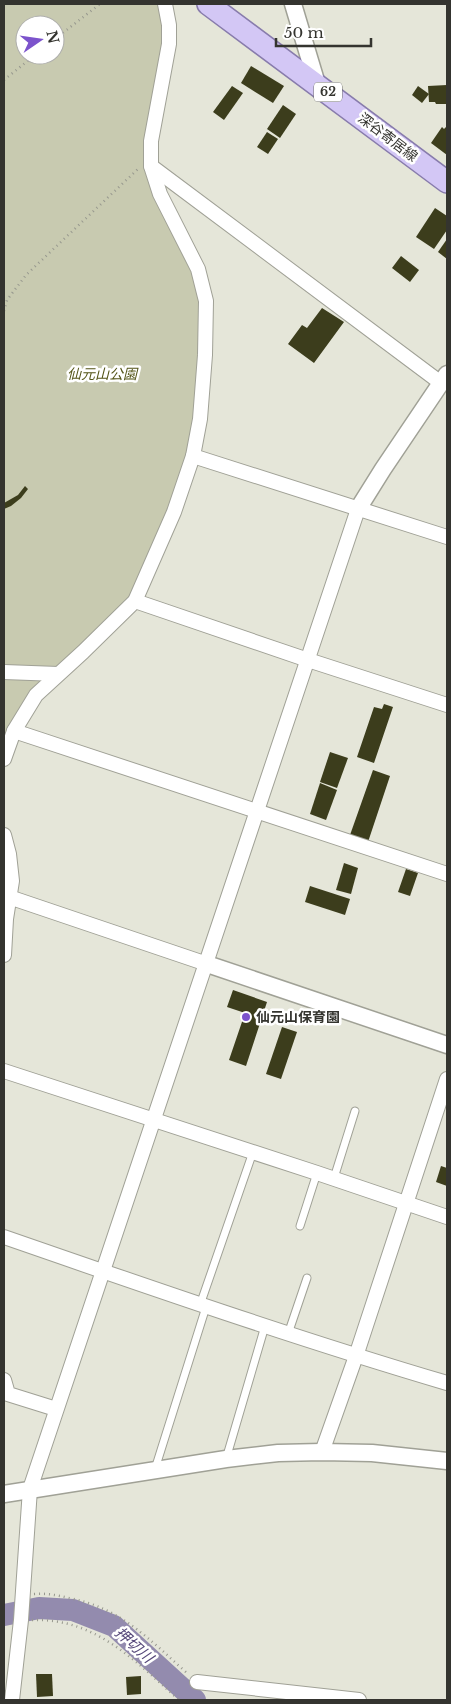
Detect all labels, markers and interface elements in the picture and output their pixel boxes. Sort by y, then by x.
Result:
north arrow [15,15,65,65]
scale bar [276,15,371,47]
text: 50 m [284,23,324,42]
text: N [42,29,63,46]
road number: 62 [314,82,342,101]
street label: 深谷寄居線 [355,109,421,165]
park label: 仙元山公園 [67,365,139,383]
place label: 仙元山保育園 [256,1008,340,1026]
marker: 仙元山保育園 [240,1011,252,1023]
water label: 押切川 [111,1623,159,1668]

